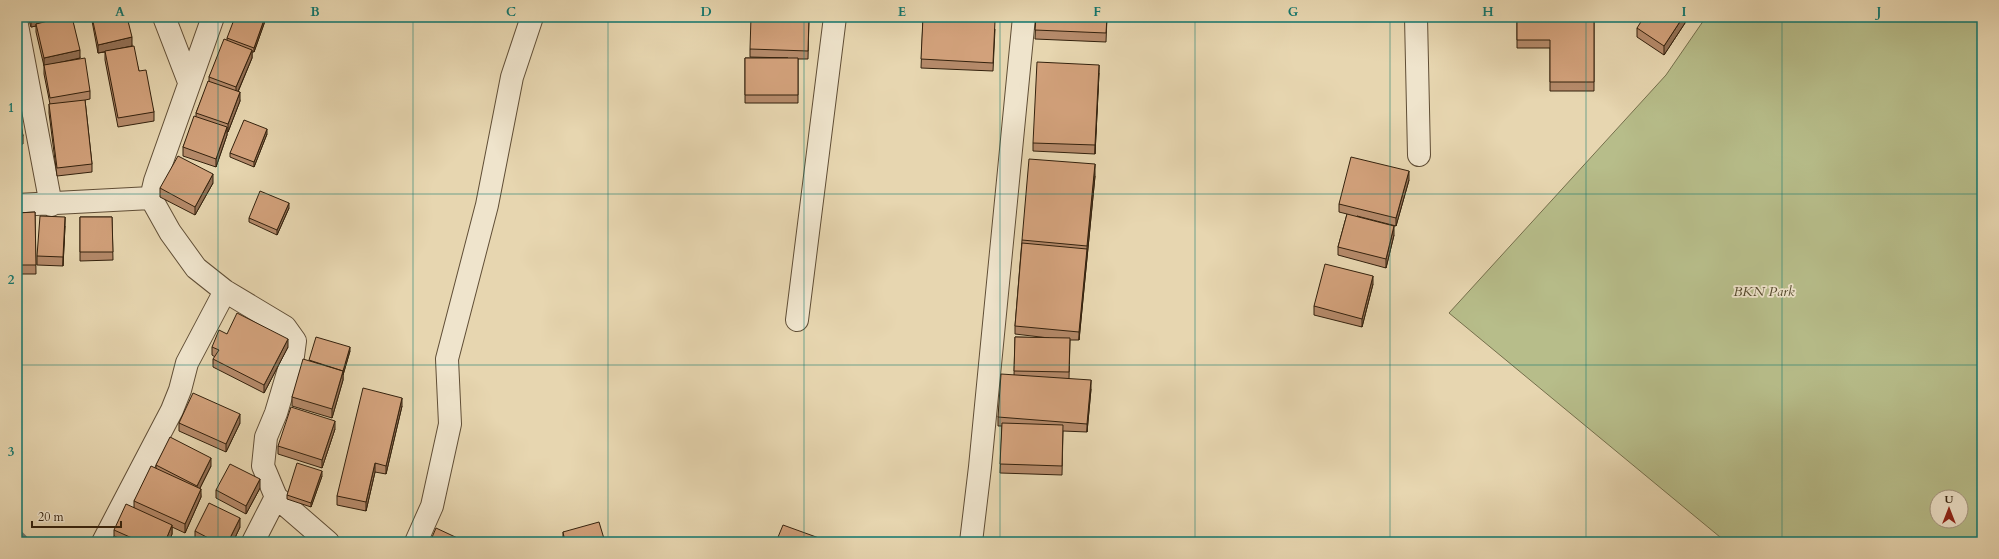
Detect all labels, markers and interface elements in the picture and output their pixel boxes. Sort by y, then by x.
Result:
text: A [115,3,125,21]
text: B [310,3,320,21]
text: C [506,3,516,21]
text: D [700,3,712,21]
text: E [898,3,906,21]
text: F [1093,3,1101,21]
text: G [1288,3,1299,21]
text: H [1482,3,1494,21]
text: I [1681,3,1687,21]
text: J [1875,3,1882,21]
text: 1 [8,99,14,117]
text: 2 [8,271,15,289]
park label: BKN Park [1733,282,1795,301]
text: 3 [8,443,15,461]
north arrow [1929,489,1969,529]
text: U [1945,492,1954,507]
scale bar [32,503,121,529]
text: 20 m [38,509,65,525]

